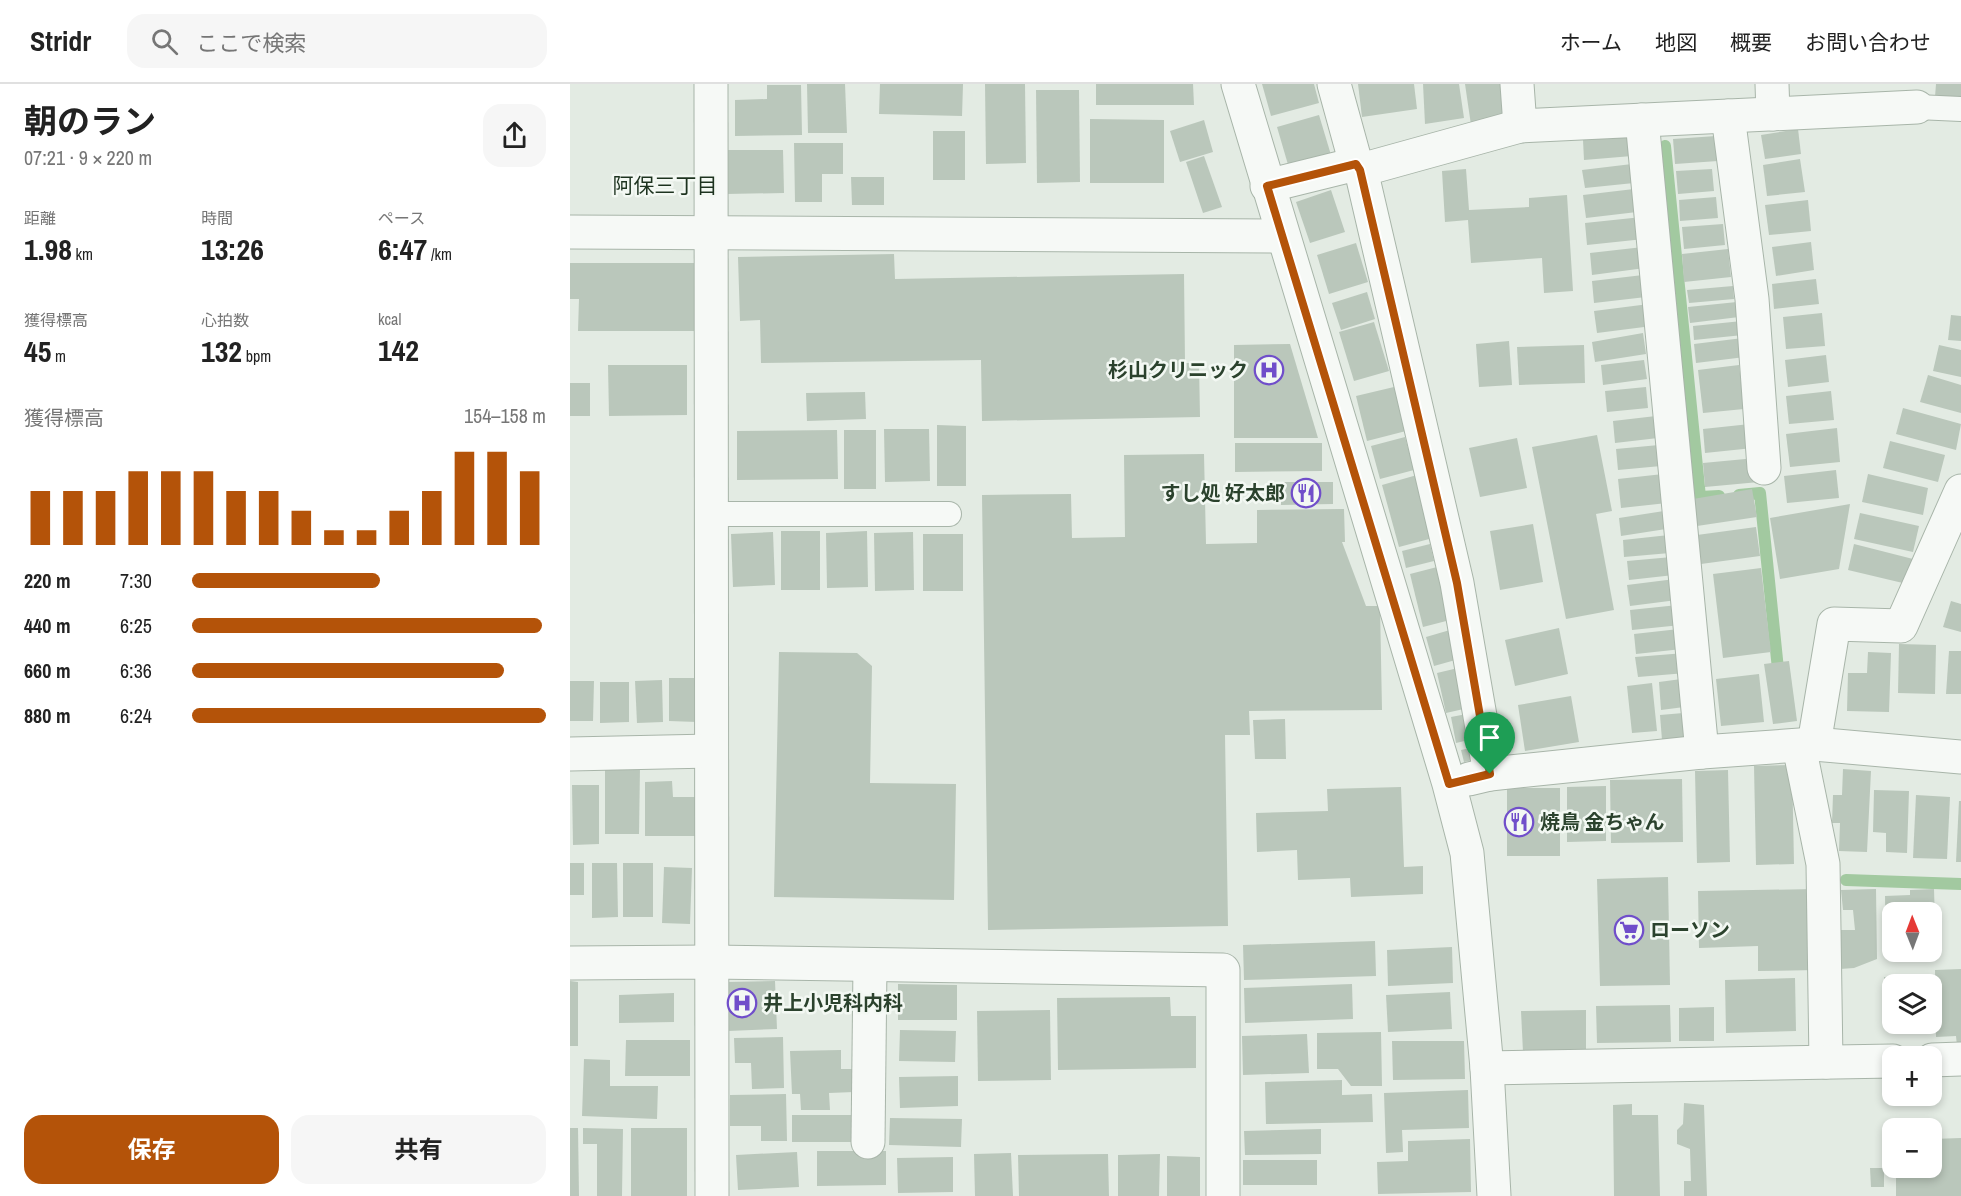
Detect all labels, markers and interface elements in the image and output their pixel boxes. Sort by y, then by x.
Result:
search box [127,14,547,68]
text: Stridr [30,22,91,60]
icon: search [148,25,181,58]
text: ここで検索 [196,28,306,58]
text: ホーム [1560,28,1622,57]
text: 地図 [1655,28,1697,57]
text: 概要 [1730,28,1772,57]
text: お問い合わせ [1805,28,1931,57]
text: 朝のラン [24,99,156,143]
button: share [483,104,546,167]
text: 07:21 · 9 × 220 m [24,144,152,171]
district label: 阿保三丁目 [613,171,718,200]
text: 距離 [24,207,56,229]
text: 時間 [201,207,233,229]
text: ペース [378,207,425,229]
text: 1.98 [24,229,72,269]
text: 13:26 [201,229,264,269]
text: 6:47 [378,229,427,269]
text: km [72,243,93,265]
text: /km [427,243,452,265]
text: kcal [378,308,401,330]
text: 獲得標高 [24,309,88,331]
text: 心拍数 [201,309,249,331]
text: 142 [378,330,419,370]
text: 45 [24,331,51,371]
text: 132 [201,331,242,371]
text: m [51,345,66,367]
text: bpm [242,345,271,367]
hospital icon: 杉山クリニック [1253,354,1285,386]
place label: 杉山クリニック [1108,356,1248,383]
text: 154–158 m [464,402,546,429]
text: 獲得標高 [24,404,104,431]
restaurant icon: すし処 好太郎 [1290,477,1322,509]
place label: すし処 好太郎 [1160,479,1285,506]
text: 220 m [24,567,71,594]
text: 7:30 [120,567,152,594]
text: 440 m [24,612,71,639]
text: 6:25 [120,612,152,639]
text: 660 m [24,657,71,684]
text: 6:36 [120,657,152,684]
text: 880 m [24,702,71,729]
text: 6:24 [120,702,152,729]
pin [1464,712,1515,774]
icon: arrive [1473,721,1506,754]
restaurant icon: 焼鳥 金ちゃん [1503,806,1535,838]
place label: 焼鳥 金ちゃん [1540,808,1665,835]
north arrow [1882,902,1942,962]
map controls [1882,902,1942,1178]
supermarket icon: ローソン [1613,914,1645,946]
place label: ローソン [1650,916,1730,943]
button: layers [1882,974,1942,1034]
hospital icon: 井上小児科内科 [726,987,758,1019]
place label: 井上小児科内科 [763,989,903,1016]
button: + [1882,1046,1942,1106]
button: 保存 [24,1115,279,1184]
button: 共有 [291,1115,546,1184]
button: − [1882,1118,1942,1178]

